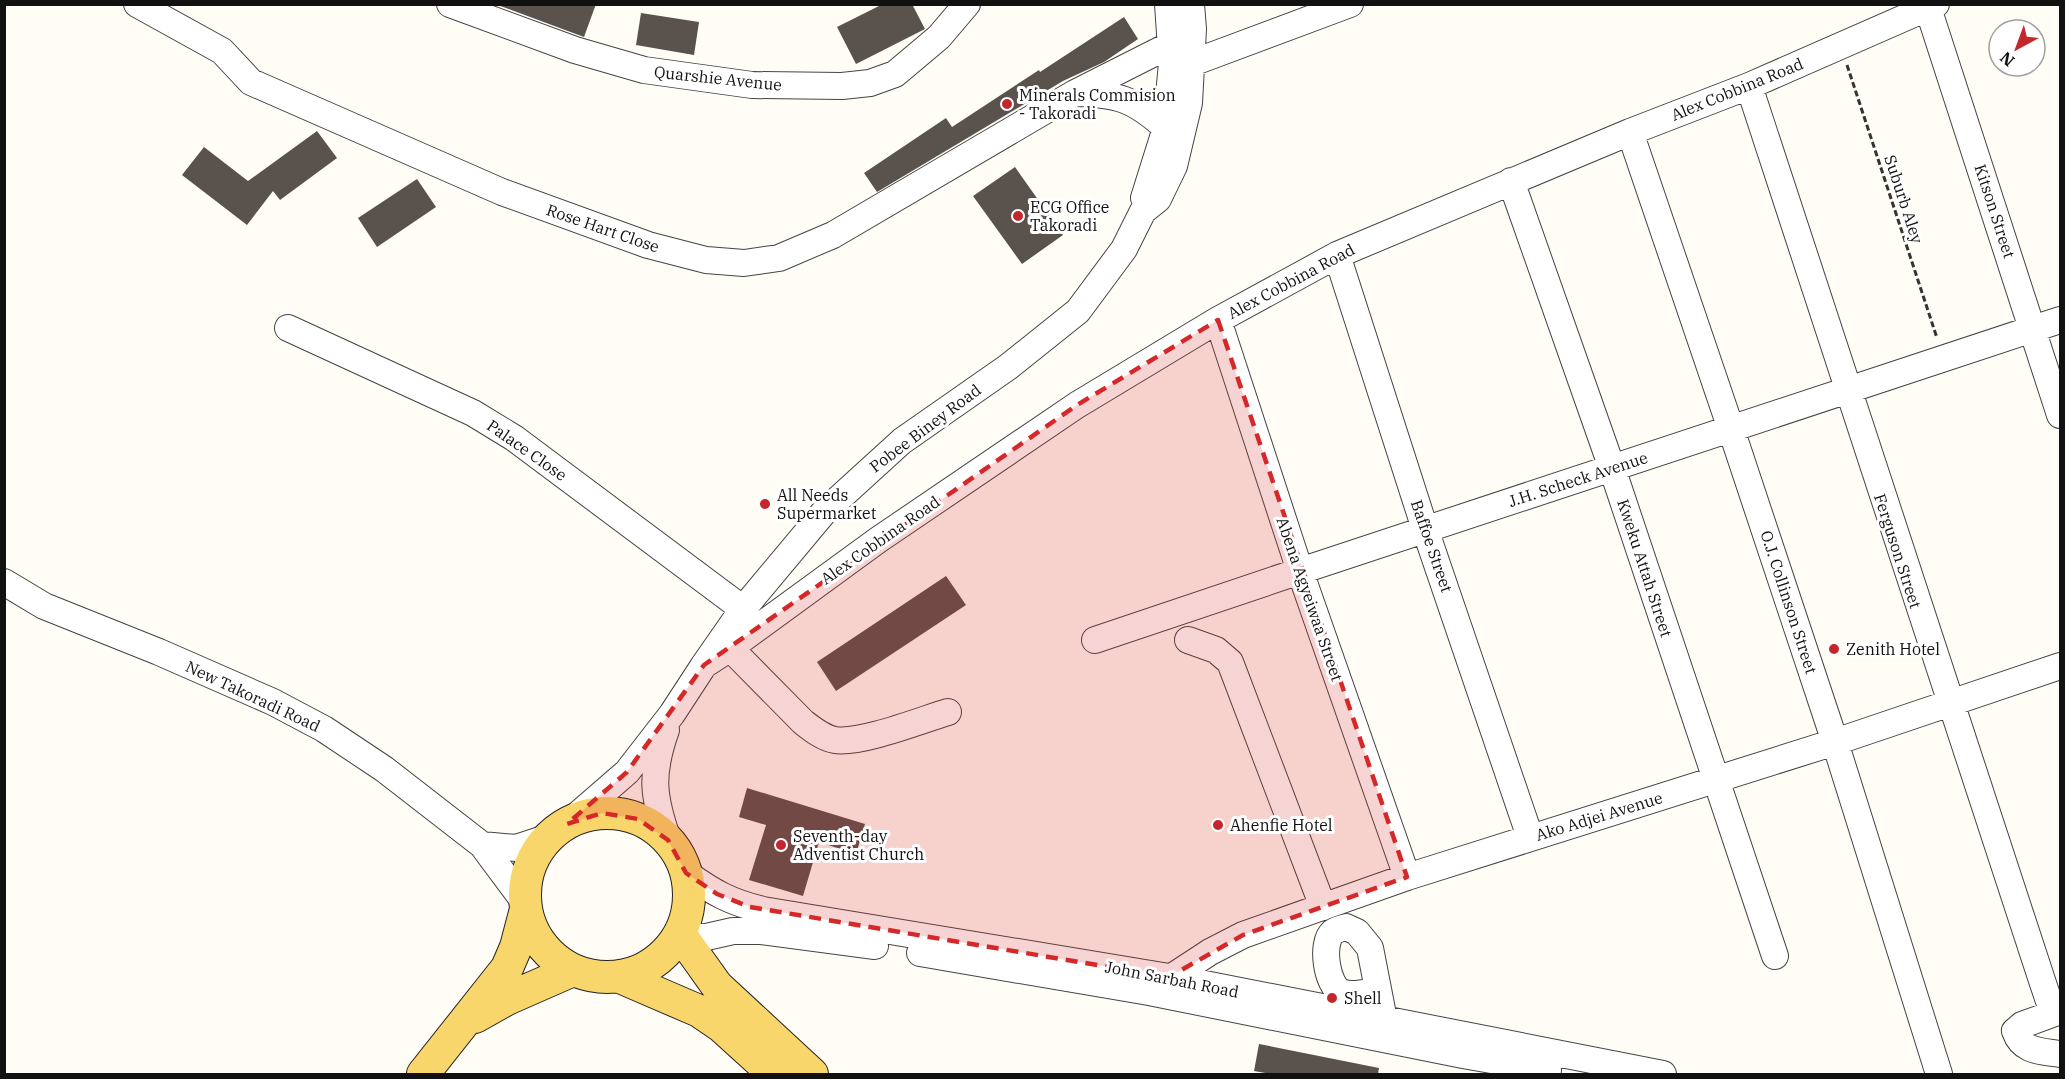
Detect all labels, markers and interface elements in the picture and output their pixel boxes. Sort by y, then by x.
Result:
north arrow [1987,18,2047,78]
text: N [1996,48,2018,71]
street label: Alex Cobbina Road [1668,53,1806,125]
street label: Quarshie Avenue [653,61,783,95]
place label: Minerals Commision - Takoradi [1019,85,1176,123]
marker: Minerals Commision - Takoradi [1000,97,1014,111]
street label: Suburb Aley [1880,152,1928,246]
street label: Kitson Street [1970,161,2020,261]
place label: ECG Office Takoradi [1030,197,1109,235]
street label: Rose Hart Close [544,199,662,257]
marker: ECG Office Takoradi [1011,209,1025,223]
street label: Alex Cobbina Road [1224,239,1358,323]
street label: Pobee Biney Road [865,379,985,476]
street label: Palace Close [483,415,571,485]
street label: J.H. Scheck Avenue [1506,447,1650,511]
place label: All Needs Supermarket [777,485,877,523]
street label: Alex Cobbina Road [817,491,944,589]
street label: Ferguson Street [1870,491,1926,611]
street label: Kweku Attah Street [1613,496,1677,640]
marker: All Needs Supermarket [758,497,772,511]
street label: Baffoe Street [1407,497,1457,595]
street label: Abena Agyeiwaa Street [1273,514,1348,684]
street label: O.J. Collinson Street [1756,528,1822,677]
place label: Zenith Hotel [1846,639,1940,659]
marker: Zenith Hotel [1827,642,1841,656]
street label: New Takoradi Road [183,656,324,736]
street label: Ako Adjei Avenue [1533,787,1665,845]
place label: Ahenfie Hotel [1230,815,1333,835]
marker: Ahenfie Hotel [1211,818,1225,832]
place label: Seventh-day Adventist Church [793,826,924,864]
marker: Seventh-day Adventist Church [774,838,788,852]
street label: John Sarbah Road [1104,956,1241,1002]
place label: Shell [1344,988,1382,1008]
marker: Shell [1325,991,1339,1005]

